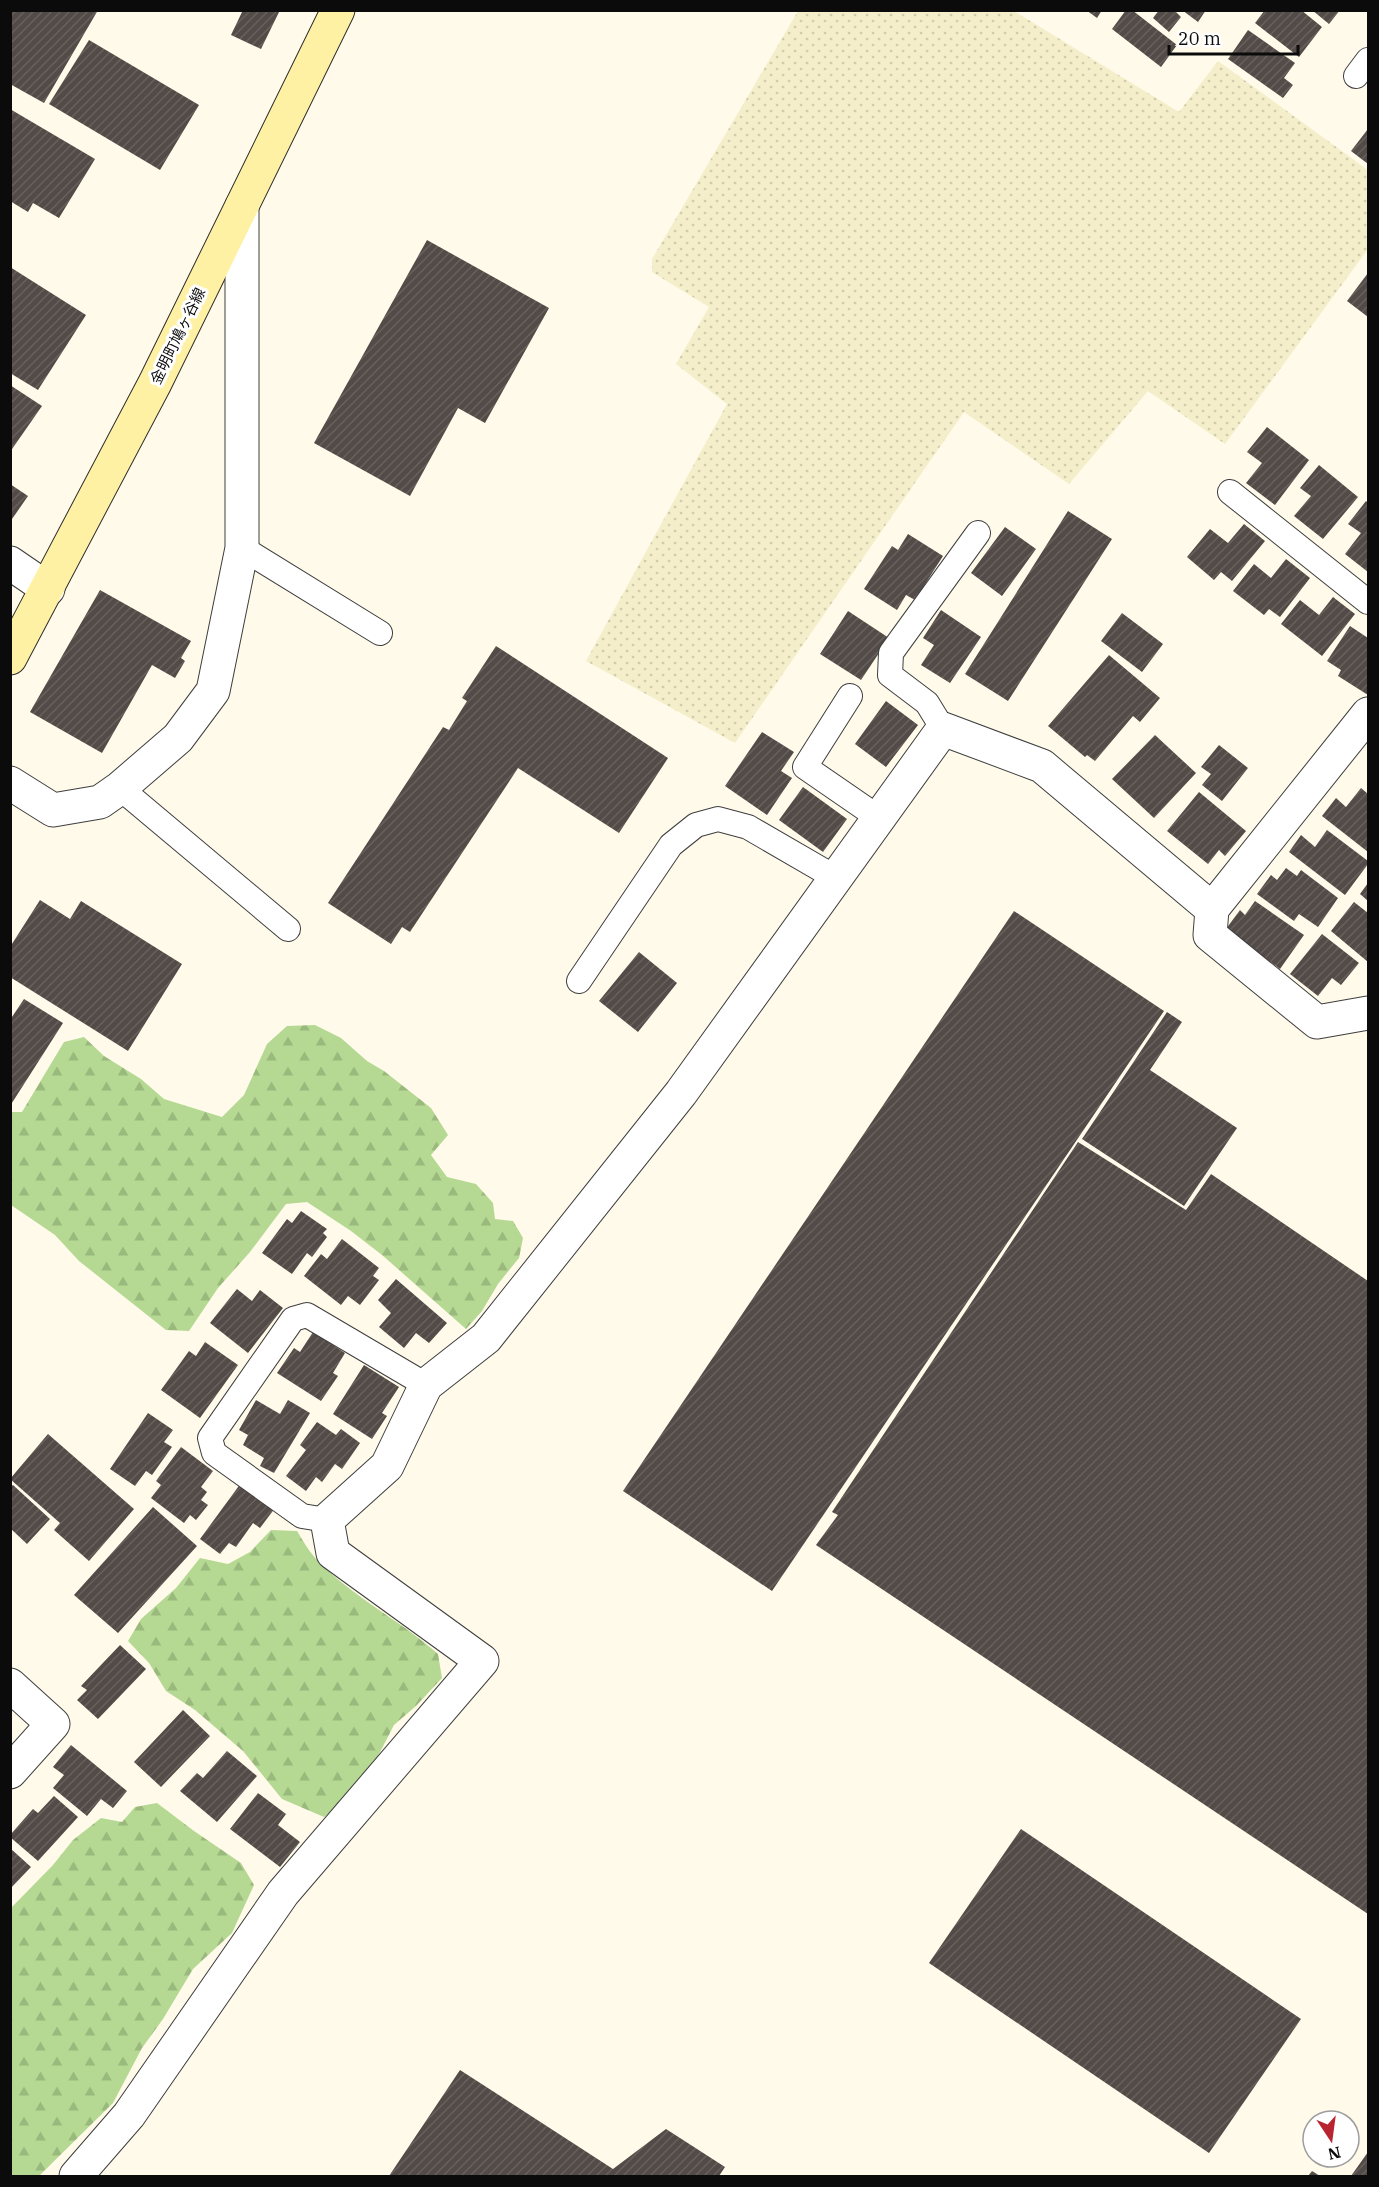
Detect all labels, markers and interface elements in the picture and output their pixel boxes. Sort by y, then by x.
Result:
scale bar [1169,18,1298,56]
text: 20 m [1178,27,1221,50]
street label: 金明町鳩ヶ谷線 [146,284,209,387]
north arrow [1301,2109,1361,2169]
text: N [1326,2142,1343,2165]

